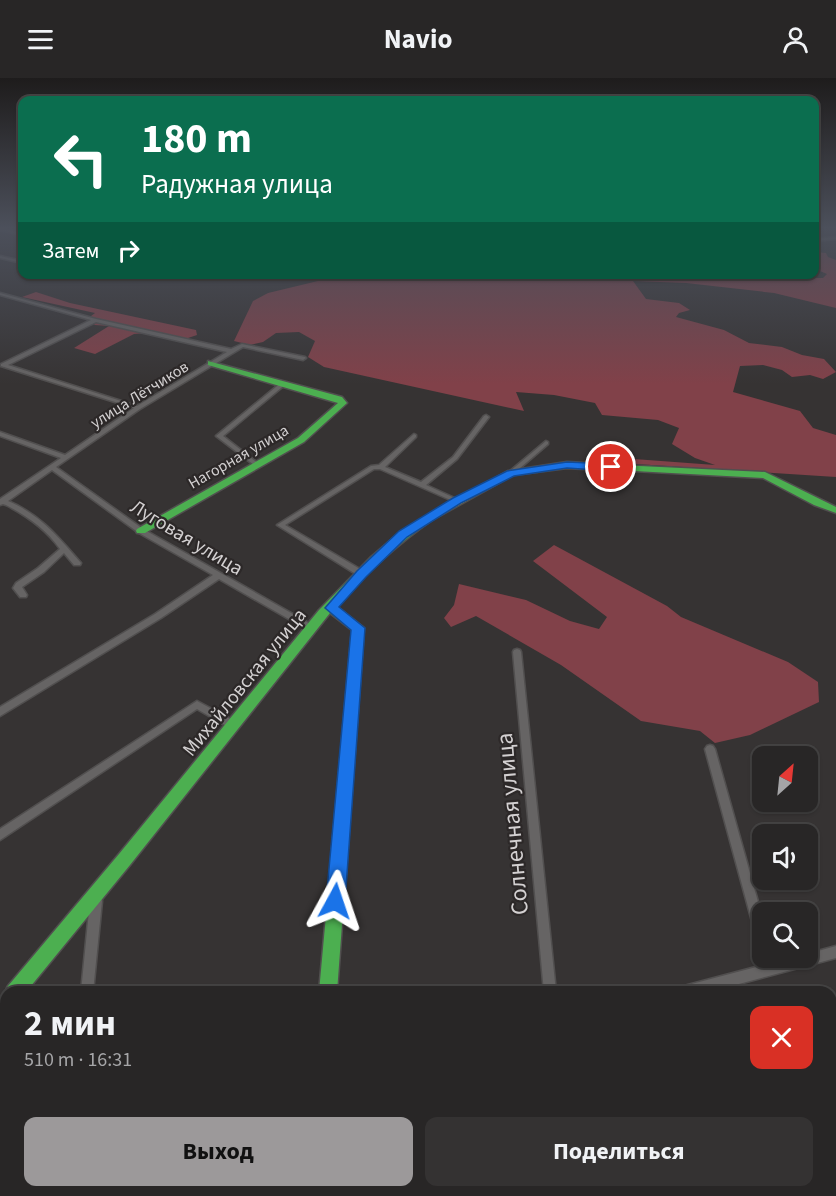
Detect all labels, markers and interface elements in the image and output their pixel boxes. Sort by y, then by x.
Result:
text: Navio [384,20,452,59]
icon: menu [24,23,57,56]
icon: person [779,23,812,56]
text: 180 m [141,109,252,169]
icon: left [42,120,120,198]
text: Радужная улица [141,165,333,204]
icon: right [112,234,145,267]
text: Затем [42,235,100,267]
street label: улица Лётчиков [86,356,193,434]
street label: Нагорная улица [184,419,293,494]
pin [585,441,636,492]
icon: arrive [594,450,627,483]
street label: Луговая улица [125,493,248,583]
street label: Михайловская улица [176,603,313,763]
street label: Солнечная улица [487,731,538,917]
north arrow [752,746,818,812]
map controls [752,746,818,968]
button: sound [752,824,818,890]
position arrow [303,869,367,933]
button: search [752,902,818,968]
text: 2 мин [24,998,116,1049]
button: close [750,1006,813,1069]
text: 510 m · 16:31 [24,1046,132,1074]
button: Выход [24,1117,413,1186]
button: Поделиться [425,1117,813,1186]

